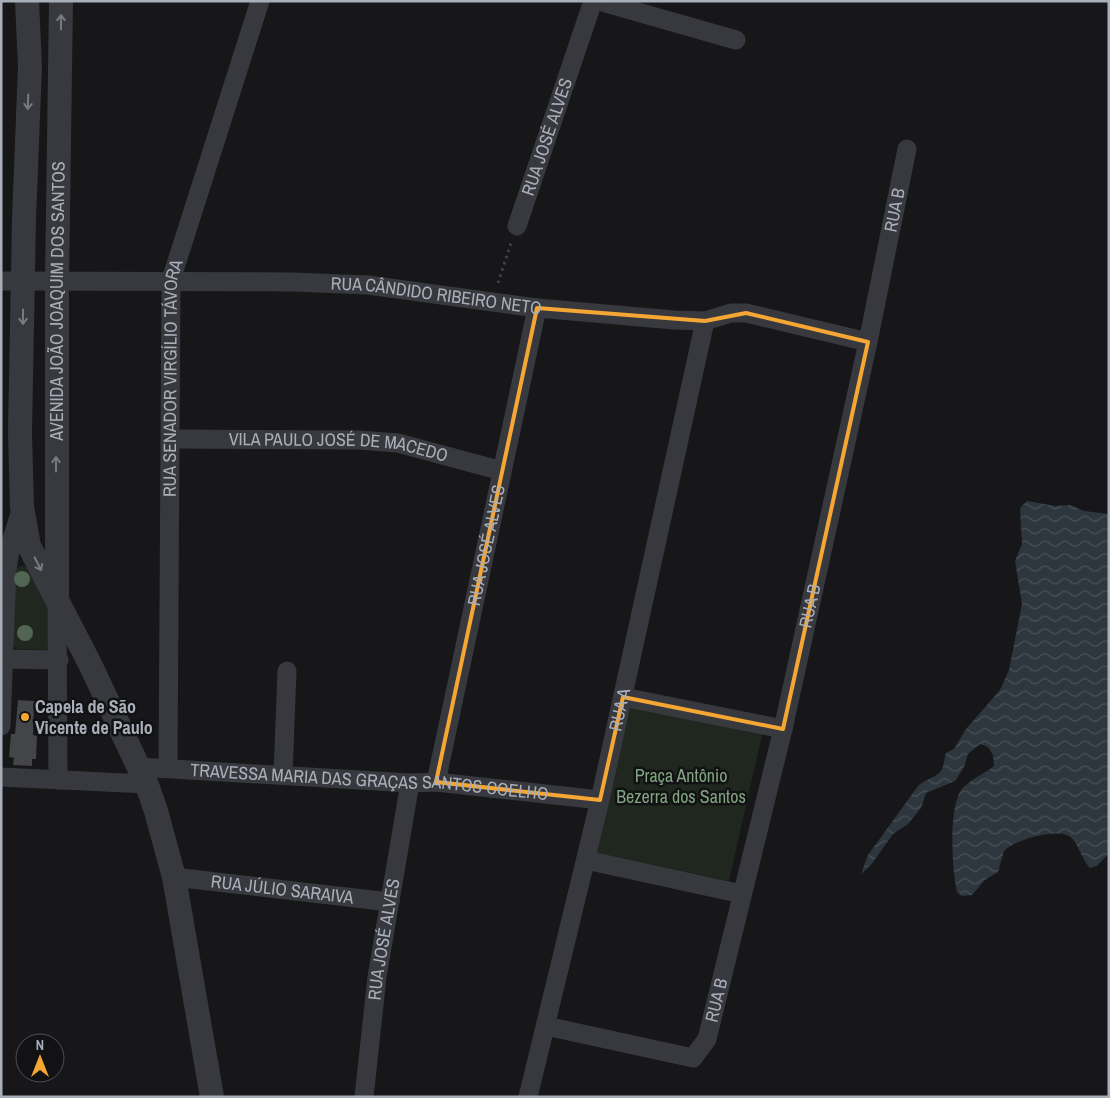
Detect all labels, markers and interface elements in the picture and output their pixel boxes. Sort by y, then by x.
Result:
one-way arrow [56,14,66,30]
street label: RUA JOSÉ ALVES [515,74,578,199]
one-way arrow [24,94,33,110]
street label: AVENIDA JOÃO JOAQUIM DOS SANTOS [44,161,71,442]
street label: RUA B [878,186,911,234]
street label: RUA SENADOR VIRGÍLIO TÁVORA [157,256,189,497]
street label: RUA CÂNDIDO RIBEIRO NETO [330,271,543,321]
one-way arrow [18,308,28,325]
street label: VILA PAULO JOSÉ DE MACEDO [229,426,451,468]
one-way arrow [51,457,61,473]
street label: RUA JOSÉ ALVES [461,482,511,608]
one-way arrow [34,556,44,571]
street label: RUA B [793,582,826,630]
street label: RUA A [602,686,636,734]
place label: Capela de São Vicente de Paulo [35,694,153,740]
marker: Capela de São Vicente de Paulo [19,711,31,723]
street label: TRAVESSA MARIA DAS GRAÇAS SANTOS COELHO [190,757,550,806]
park label: Praça Antônio Bezerra dos Santos [616,763,746,809]
street label: RUA JÚLIO SARAIVA [210,868,355,910]
street label: RUA JOSÉ ALVES [362,876,406,1001]
street label: RUA B [699,975,733,1025]
north arrow [15,1033,65,1083]
text: N [36,1036,44,1054]

